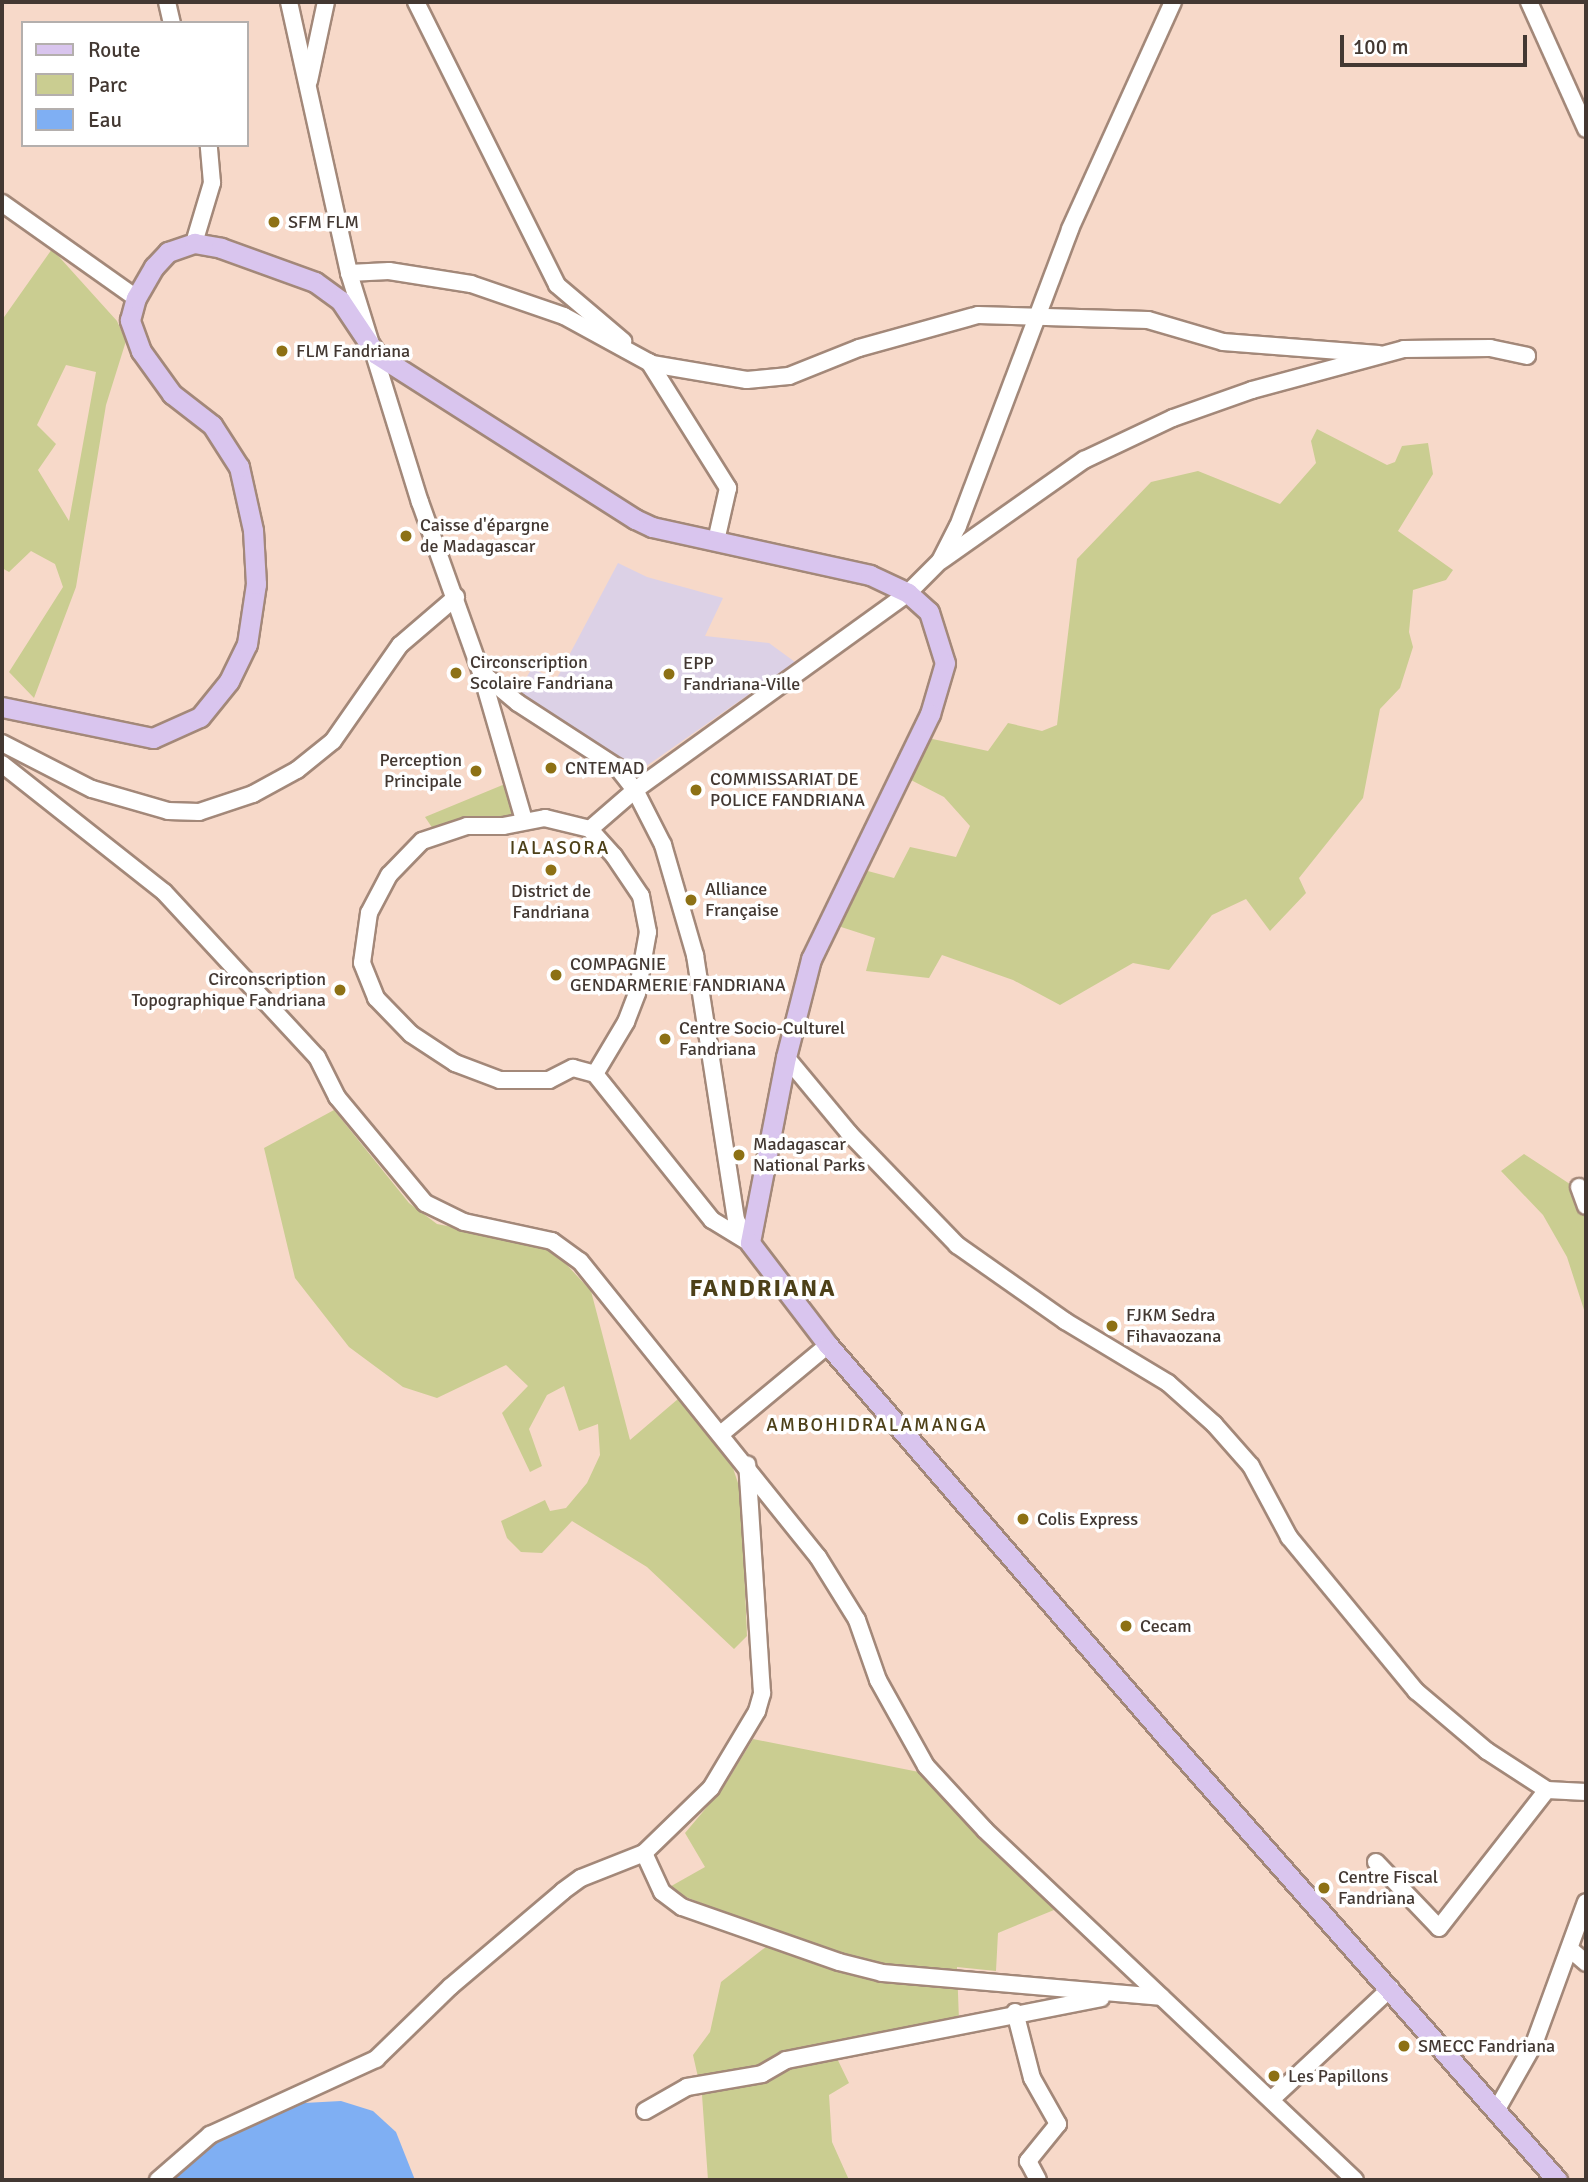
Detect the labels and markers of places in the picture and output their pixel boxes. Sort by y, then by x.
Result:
place label: SFM FLM [288,211,359,233]
marker: SFM FLM [266,214,282,230]
place label: FLM Fandriana [296,340,410,362]
marker: FLM Fandriana [274,343,290,359]
place label: Caisse d'épargne de Madagascar [420,515,549,558]
marker: Caisse d'épargne de Madagascar [398,528,414,544]
place label: Circonscription Scolaire Fandriana [470,652,613,694]
place label: EPP Fandriana-Ville [683,653,800,696]
marker: Circonscription Scolaire Fandriana [448,665,464,681]
marker: EPP Fandriana-Ville [661,666,677,682]
place label: Perception Principale [380,750,462,792]
place label: CNTEMAD [565,757,644,779]
marker: CNTEMAD [543,760,559,776]
marker: Perception Principale [468,763,484,779]
place label: COMMISSARIAT DE POLICE FANDRIANA [710,769,865,812]
marker: COMMISSARIAT DE POLICE FANDRIANA [688,782,704,798]
marker: District de Fandriana [543,862,559,878]
place label: Alliance Française [705,879,779,922]
place label: District de Fandriana [511,881,591,924]
marker: Alliance Française [683,892,699,908]
place label: COMPAGNIE GENDARMERIE FANDRIANA [570,954,786,996]
marker: COMPAGNIE GENDARMERIE FANDRIANA [548,967,564,983]
place label: Circonscription Topographique Fandriana [132,969,326,1012]
marker: Circonscription Topographique Fandriana [332,982,348,998]
place label: Centre Socio-Culturel Fandriana [679,1018,845,1060]
marker: Centre Socio-Culturel Fandriana [657,1031,673,1047]
place label: Madagascar National Parks [753,1134,865,1176]
marker: Madagascar National Parks [731,1147,747,1163]
place label: FJKM Sedra Fihavaozana [1126,1305,1221,1348]
marker: FJKM Sedra Fihavaozana [1104,1318,1120,1334]
place label: Colis Express [1037,1508,1138,1530]
marker: Colis Express [1015,1511,1031,1527]
place label: Cecam [1140,1615,1192,1637]
marker: Cecam [1118,1618,1134,1634]
place label: Centre Fiscal Fandriana [1338,1867,1438,1910]
marker: Centre Fiscal Fandriana [1316,1880,1332,1896]
place label: SMECC Fandriana [1418,2035,1555,2057]
marker: SMECC Fandriana [1396,2038,1412,2054]
place label: Les Papillons [1288,2065,1388,2087]
marker: Les Papillons [1266,2068,1282,2084]

